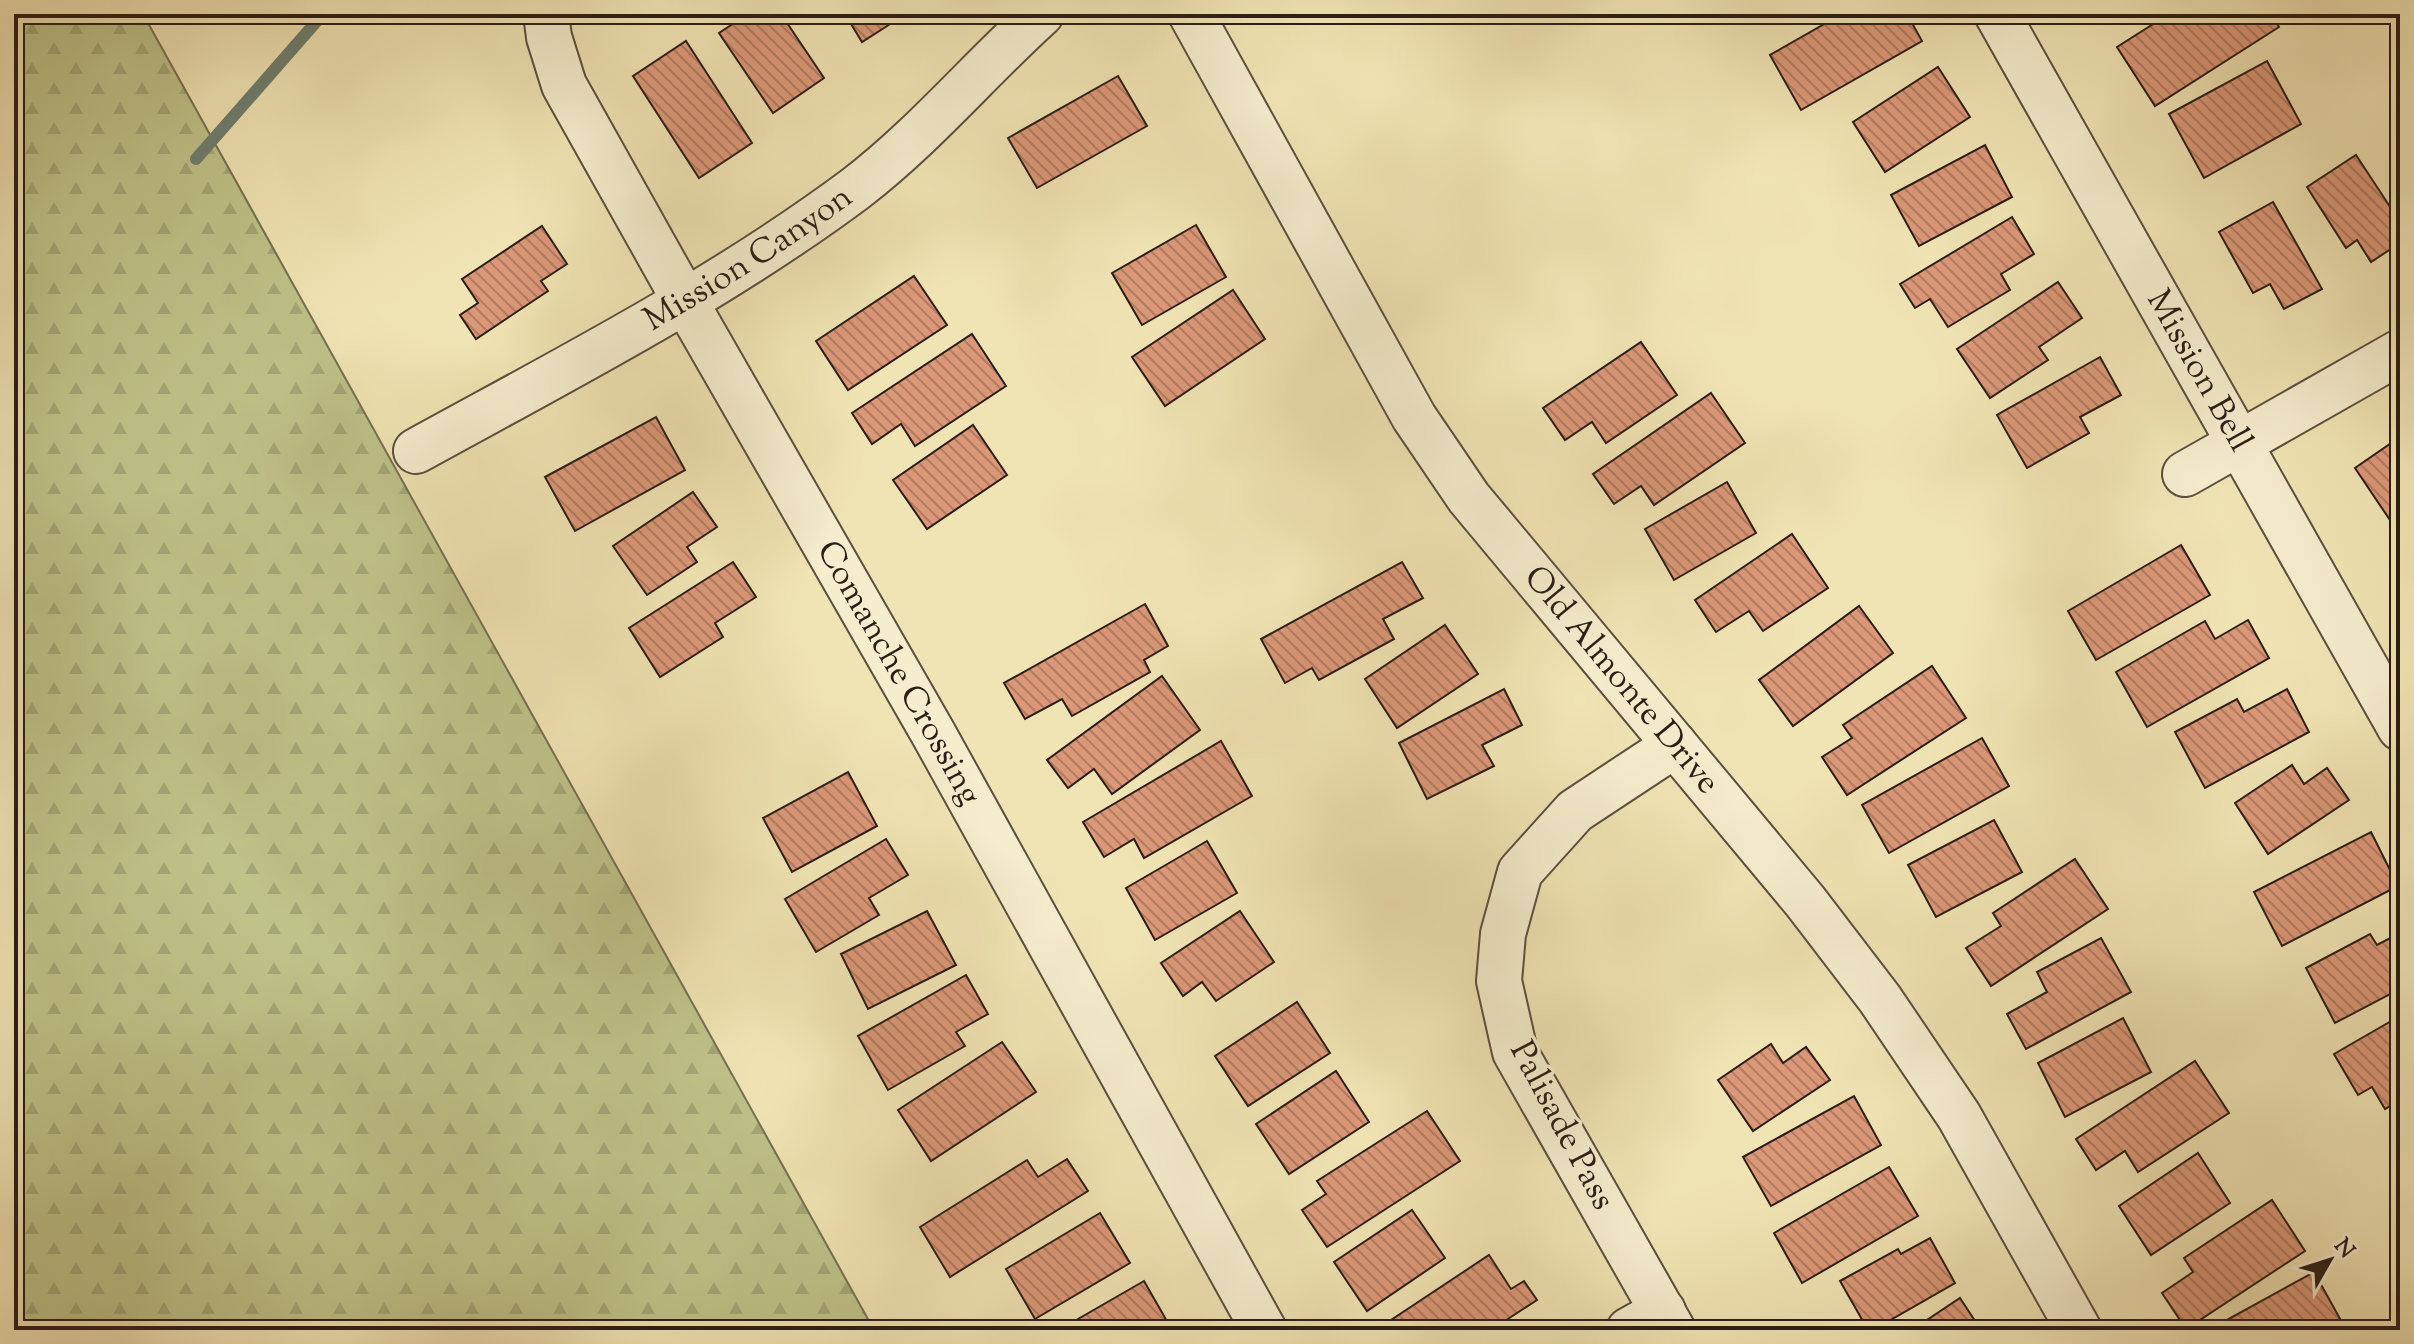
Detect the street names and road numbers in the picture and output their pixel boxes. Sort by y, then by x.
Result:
street label: Mission Canyon [635,174,863,345]
street label: Mission Bell [2133,281,2264,461]
street label: Comanche Crossing [803,532,993,815]
street label: Old Almonte Drive [1511,555,1731,805]
street label: Palisade Pass [1496,1033,1626,1219]

